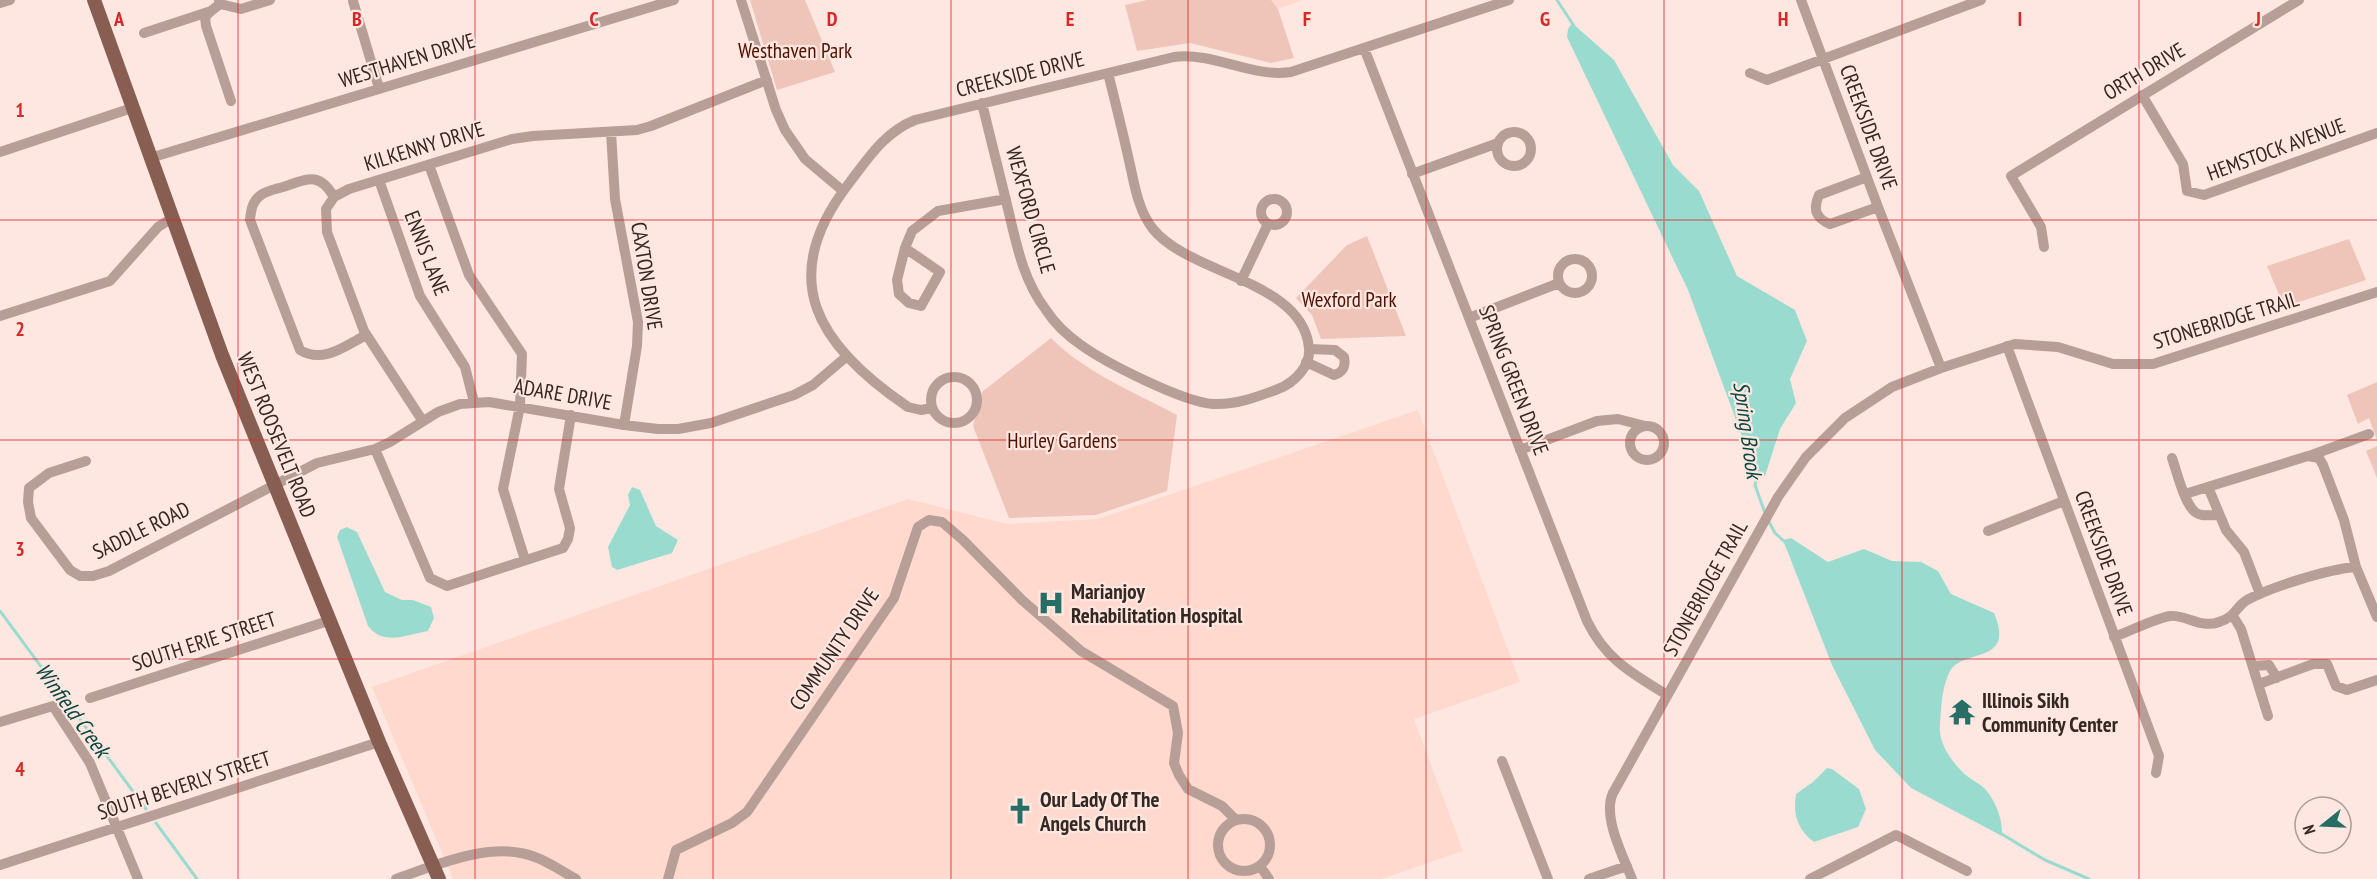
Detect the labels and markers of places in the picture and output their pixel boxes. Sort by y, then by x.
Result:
place label: Marianjoy Rehabilitation Hospital [1071,578,1243,629]
hospital icon: Marianjoy Rehabilitation Hospital [1036,588,1066,618]
place label: Illinois Sikh Community Center [1982,687,2119,738]
temple icon: Illinois Sikh Community Center [1947,697,1977,727]
place label: Our Lady Of The Angels Church [1039,786,1159,837]
church icon: Our Lady Of The Angels Church [1005,796,1035,826]

